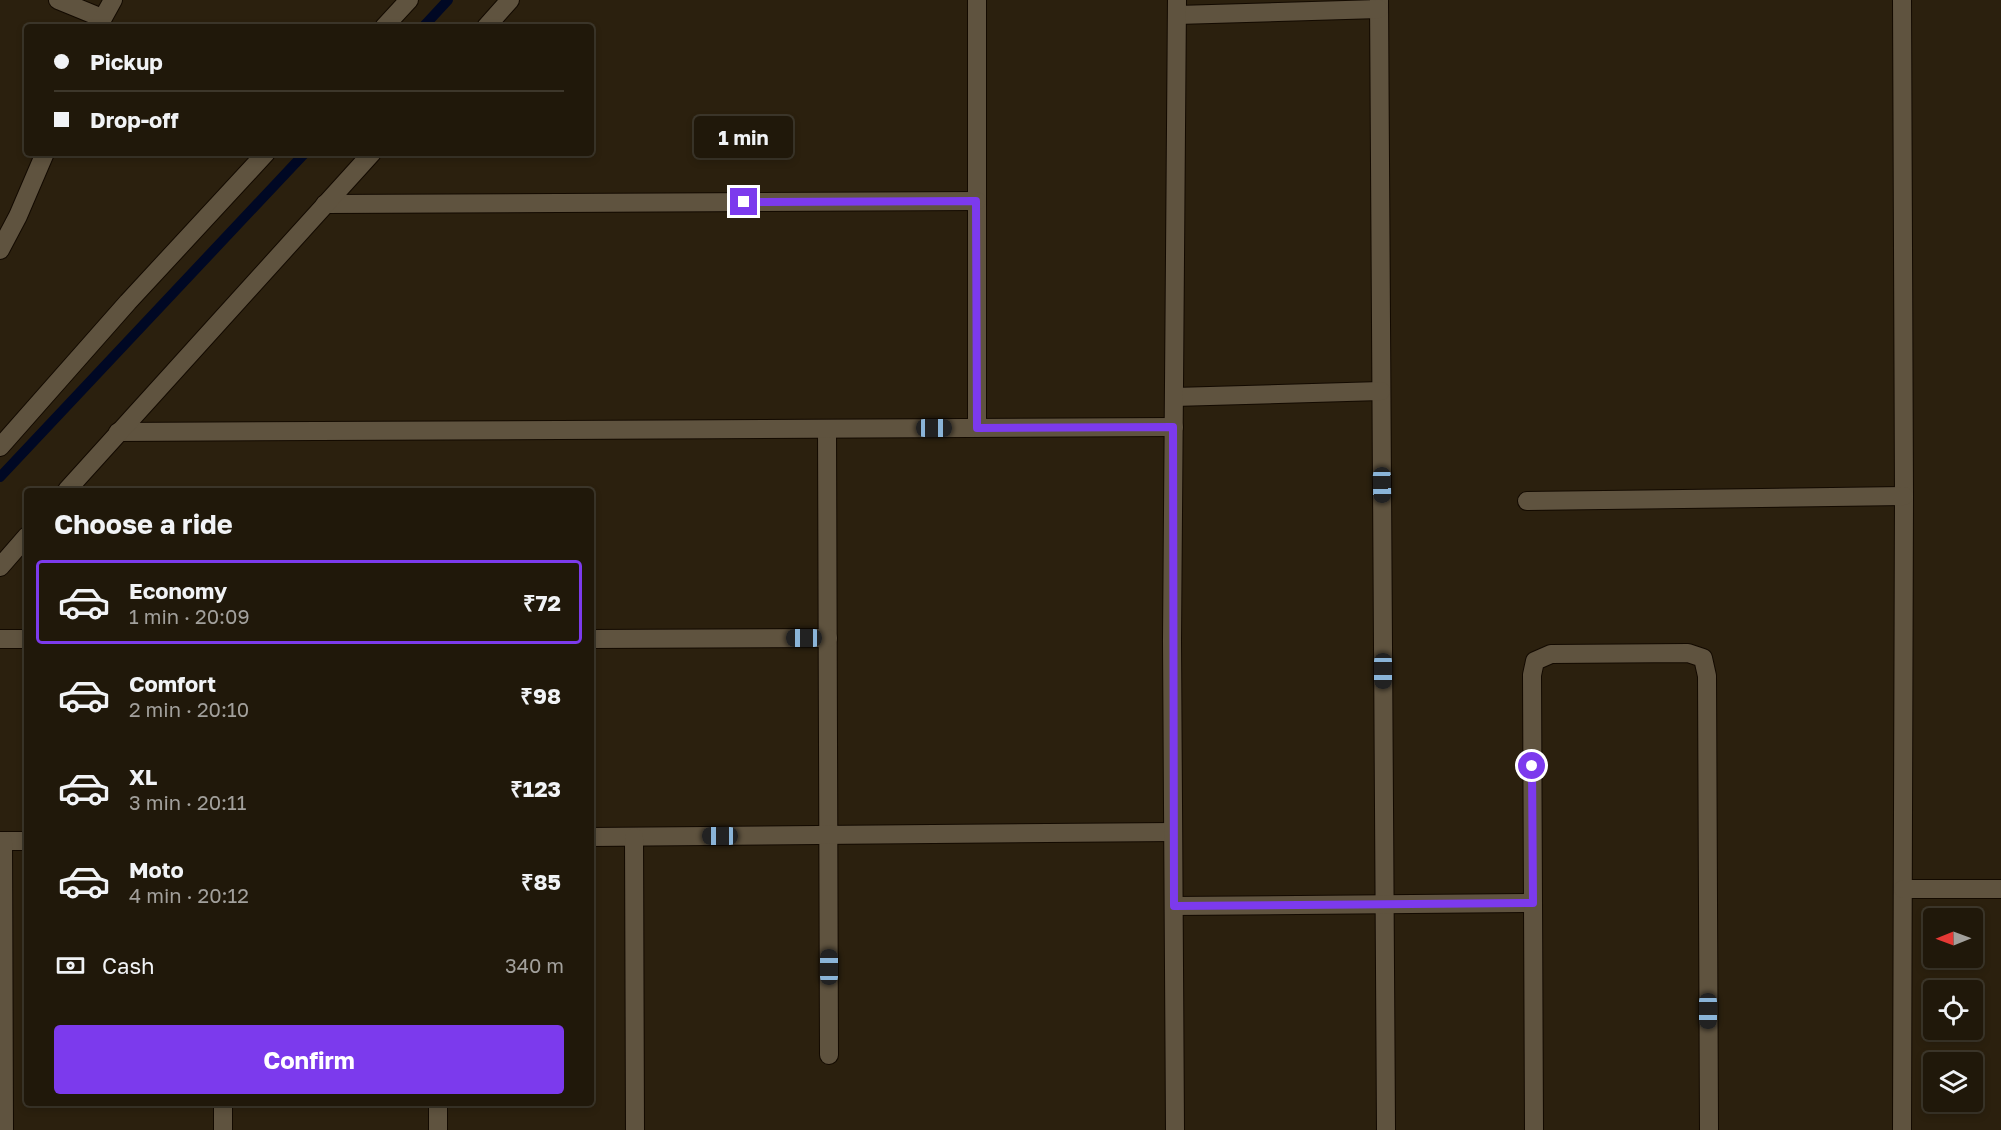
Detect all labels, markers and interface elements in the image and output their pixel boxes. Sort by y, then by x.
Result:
text: Pickup [90,48,163,75]
text: Drop-off [90,106,179,133]
callout: 1 min [694,115,794,157]
text: 1 min [718,125,769,149]
route end [730,188,757,215]
car [916,419,952,437]
car [1373,467,1391,503]
text: Choose a ride [54,508,233,540]
icon: car [57,575,111,629]
text: Economy [129,577,227,604]
text: ₹72 [523,589,561,616]
text: 1 min · 20:09 [129,604,250,628]
car [786,629,822,647]
car [1374,653,1392,689]
icon: car [57,668,111,722]
text: Comfort [129,670,216,697]
text: ₹98 [520,682,561,709]
text: 2 min · 20:10 [129,697,249,721]
route start [1518,752,1545,779]
icon: car [57,761,111,815]
text: XL [129,763,157,790]
text: ₹123 [510,775,561,802]
text: 3 min · 20:11 [129,790,246,814]
car [702,827,738,845]
icon: car [57,854,111,908]
text: Moto [129,856,184,883]
text: ₹85 [521,868,561,895]
text: 4 min · 20:12 [129,883,249,907]
north arrow [1923,908,1983,968]
map controls [1923,908,1983,1112]
icon: cash [54,949,87,982]
car [820,949,838,985]
text: Cash [102,952,155,979]
text: 340 m [505,953,564,977]
button: locate [1923,980,1983,1040]
car [1699,993,1717,1029]
button: Confirm [54,1025,564,1094]
button: layers [1923,1052,1983,1112]

